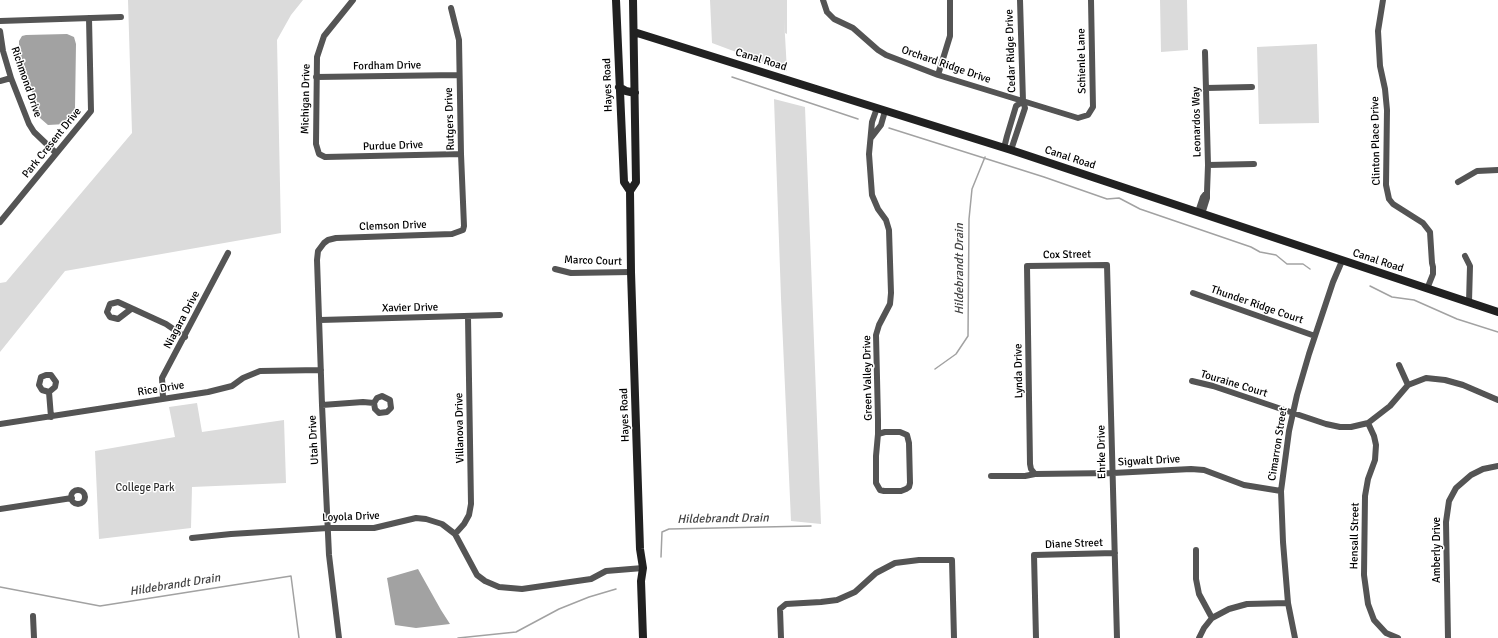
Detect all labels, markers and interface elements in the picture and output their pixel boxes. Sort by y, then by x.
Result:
street label: Cedar Ridge Drive [1003,9,1019,93]
street label: Schienle Lane [1075,28,1089,94]
street label: Orchard Ridge Drive [900,43,992,87]
street label: Richmond Drive [8,45,44,119]
street label: Canal Road [734,46,788,74]
street label: Hayes Road [600,58,616,112]
street label: Fordham Drive [353,59,421,73]
street label: Michigan Drive [299,64,313,134]
street label: Rutgers Drive [442,87,458,151]
street label: Leonardos Way [1190,87,1204,157]
street label: Clinton Place Drive [1369,96,1383,186]
street label: Park Cresent Drive [20,105,84,181]
street label: Purdue Drive [363,138,423,154]
street label: Canal Road [1043,144,1097,172]
street label: Clemson Drive [359,218,427,234]
water label: Hildebrandt Drain [953,223,967,315]
street label: Canal Road [1351,247,1405,275]
street label: Cox Street [1043,248,1091,262]
street label: Marco Court [564,253,622,269]
street label: Thunder Ridge Court [1209,283,1305,327]
street label: Niagara Drive [161,289,203,351]
street label: Xavier Drive [382,301,438,315]
street label: Green Valley Drive [861,335,875,421]
street label: Lynda Drive [1012,343,1026,399]
street label: Touraine Court [1199,368,1269,400]
street label: Rice Drive [137,379,185,399]
street label: Hayes Road [617,388,633,442]
street label: Villanova Drive [453,393,467,463]
street label: Cimarron Street [1266,406,1290,482]
street label: Utah Drive [306,415,322,465]
street label: Ehrke Drive [1095,425,1109,479]
street label: Sigwalt Drive [1118,453,1180,469]
park label: College Park [116,481,174,495]
street label: Hensall Street [1348,503,1362,569]
street label: Loyola Drive [322,509,380,525]
water label: Hildebrandt Drain [677,511,769,527]
street label: Amberly Drive [1430,517,1444,583]
street label: Diane Street [1045,536,1103,552]
water label: Hildebrandt Drain [129,571,221,599]

